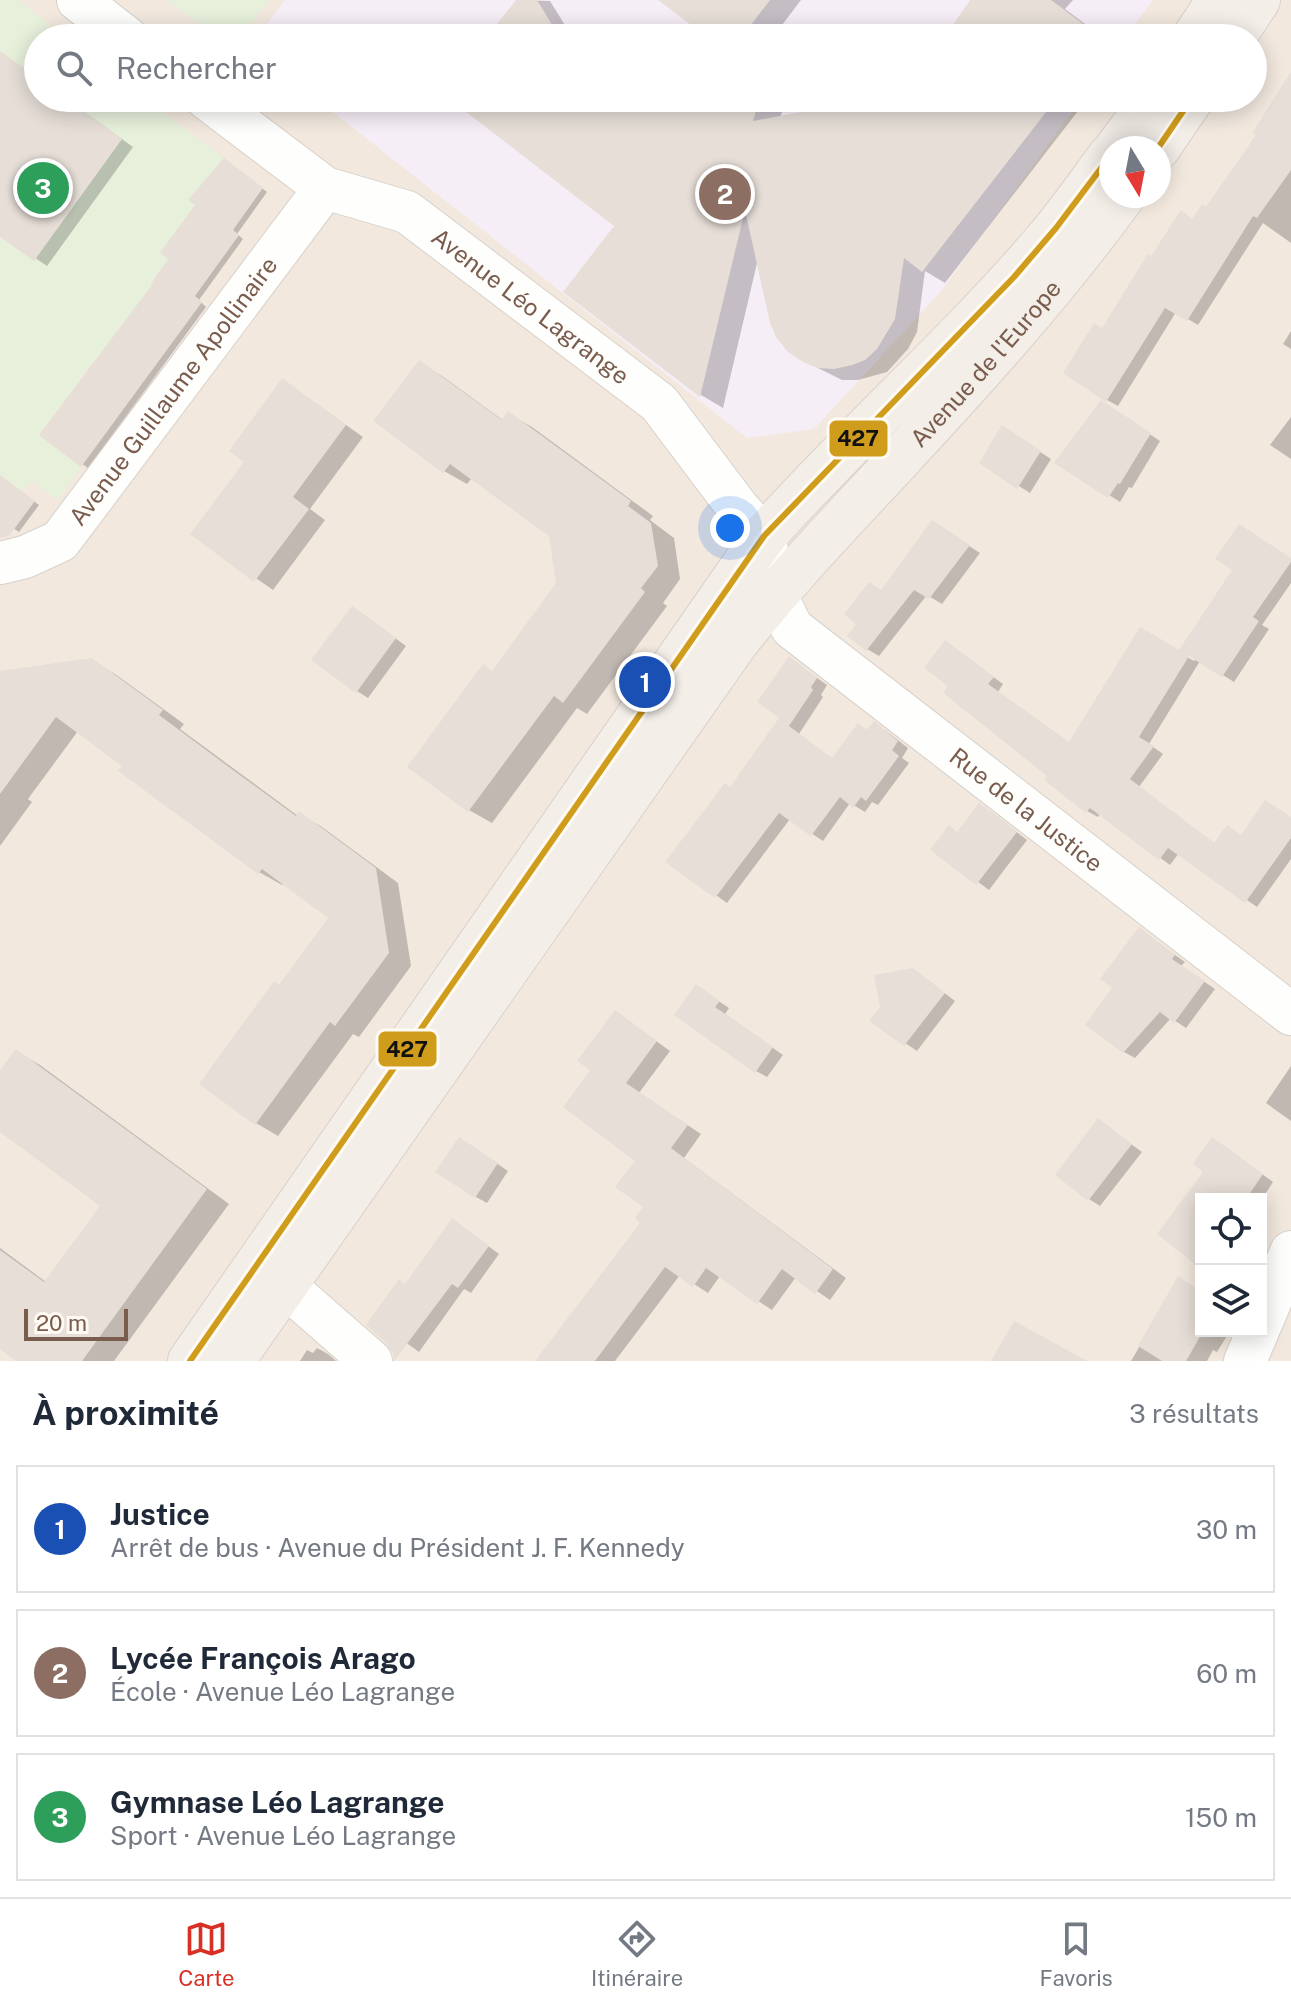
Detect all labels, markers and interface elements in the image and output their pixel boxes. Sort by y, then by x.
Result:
search box [24,24,1267,112]
icon: search [52,46,96,90]
text: Rechercher [116,50,277,86]
north arrow [1099,136,1171,208]
pin: 3 [17,158,69,218]
pin: 2 [699,164,751,224]
street label: Avenue Léo Lagrange [427,222,635,390]
street label: Avenue Guillaume Apollinaire [63,251,283,531]
street label: Avenue de l'Europe [904,274,1066,452]
line badge: 427 [828,419,889,458]
text: 427 [837,425,879,451]
your location [710,508,750,548]
pin: 1 [619,652,671,712]
street label: Rue de la Justice [945,742,1109,877]
line badge: 427 [377,1030,438,1068]
text: 427 [386,1036,428,1062]
map controls [1195,1193,1267,1337]
button: locate [1195,1193,1267,1265]
button: layers [1195,1265,1267,1337]
scale bar [24,1305,128,1341]
text: 20 m [36,1310,87,1336]
text: À proximité [32,1393,219,1433]
text: 3 résultats [1129,1398,1259,1429]
text: Justice [110,1496,210,1532]
text: 1 [54,1514,66,1545]
text: 30 m [1196,1514,1257,1545]
text: Arrêt de bus · Avenue du Président J. F. Kennedy [110,1532,685,1563]
text: Lycée François Arago [110,1640,416,1676]
text: 2 [52,1658,68,1689]
text: 60 m [1196,1658,1257,1689]
text: École · Avenue Léo Lagrange [110,1676,455,1707]
text: Gymnase Léo Lagrange [110,1784,445,1820]
text: 3 [51,1802,69,1833]
text: 150 m [1185,1802,1257,1833]
text: Sport · Avenue Léo Lagrange [110,1820,456,1851]
tab: Carte [178,1917,234,1991]
tab: Itinéraire [591,1917,683,1991]
tab: Favoris [1040,1917,1113,1991]

